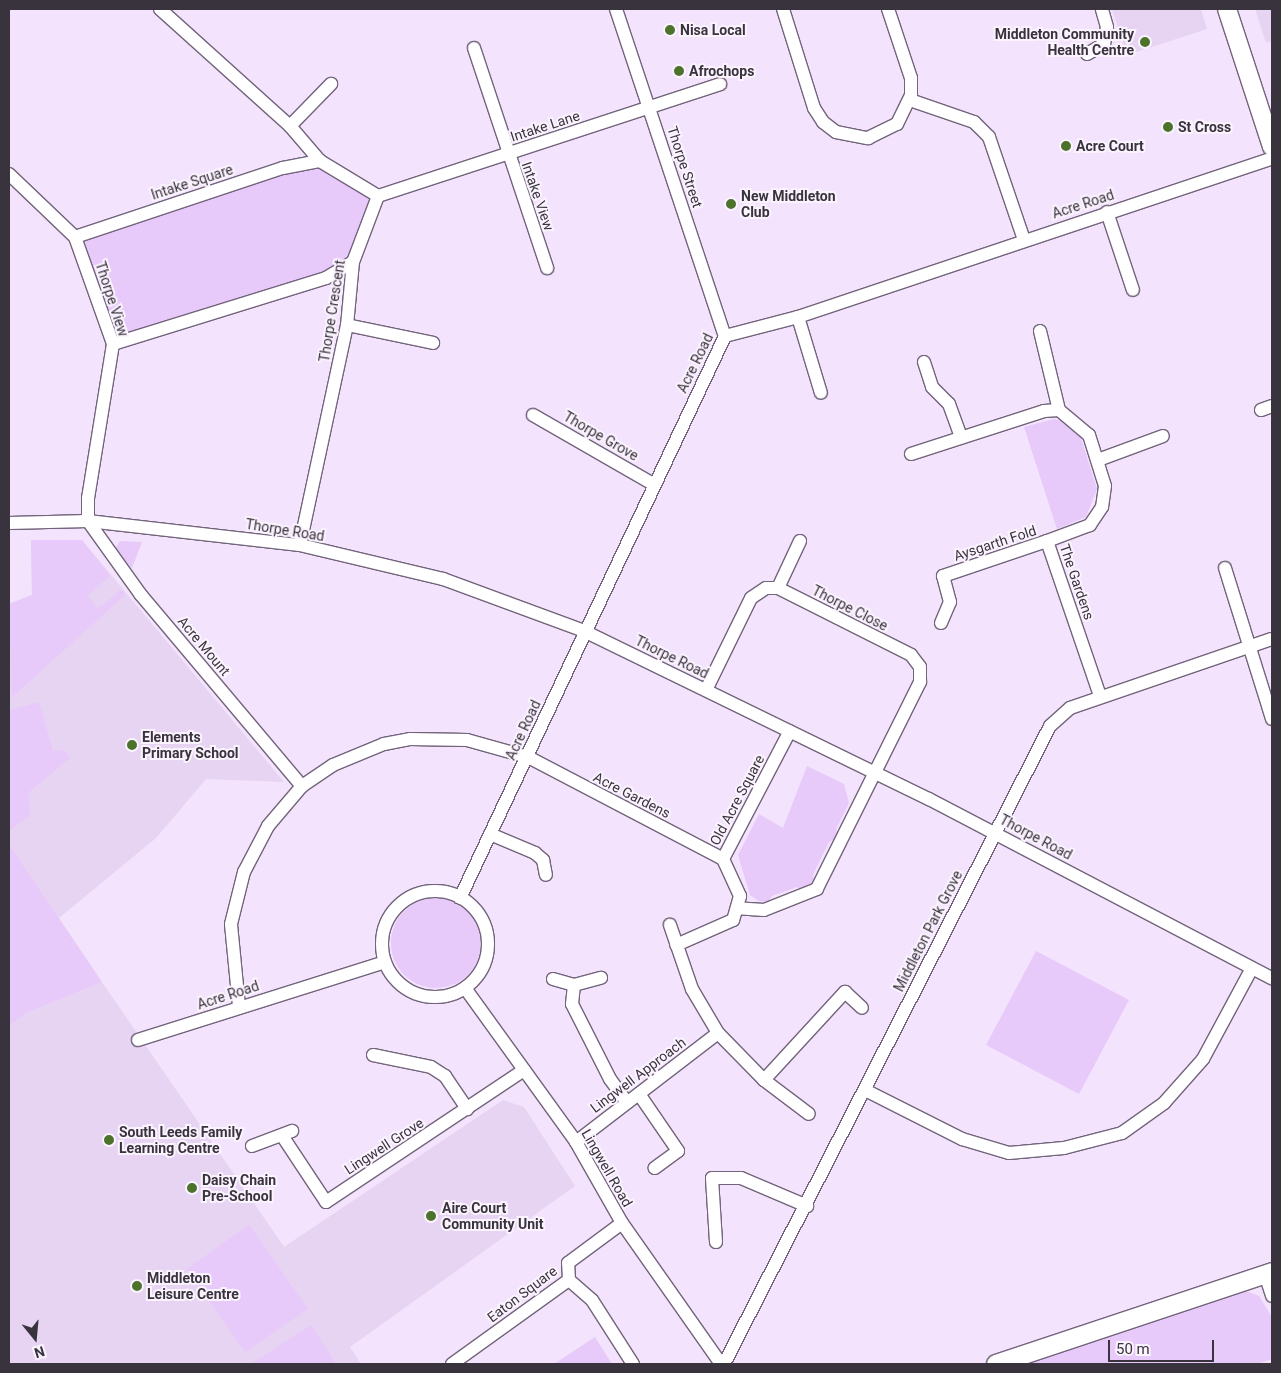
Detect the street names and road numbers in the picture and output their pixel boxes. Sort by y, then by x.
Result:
street label: Intake Lane [508,107,582,145]
street label: Thorpe Street [664,124,706,210]
street label: Intake View [518,159,558,233]
street label: Intake Square [149,161,235,203]
street label: Acre Road [1050,186,1116,222]
street label: Thorpe View [92,259,132,339]
street label: Thorpe Crescent [316,259,348,363]
street label: Acre Road [673,331,717,395]
street label: Thorpe Grove [561,408,641,464]
street label: Thorpe Road [244,515,326,545]
street label: Aysgarth Fold [952,522,1038,564]
street label: The Gardens [1056,542,1098,622]
street label: Thorpe Close [809,582,891,634]
street label: Acre Mount [174,613,234,679]
street label: Thorpe Road [633,632,711,682]
street label: Acre Road [502,697,544,763]
street label: Old Acre Square [706,752,768,848]
street label: Acre Gardens [591,768,673,822]
street label: Thorpe Road [997,811,1075,863]
street label: Middleton Park Grove [890,868,966,994]
street label: Acre Road [195,977,261,1013]
street label: Lingwell Approach [587,1034,689,1116]
street label: Lingwell Grove [341,1114,427,1178]
street label: Lingwell Road [578,1126,636,1210]
street label: Eaton Square [484,1262,560,1326]

